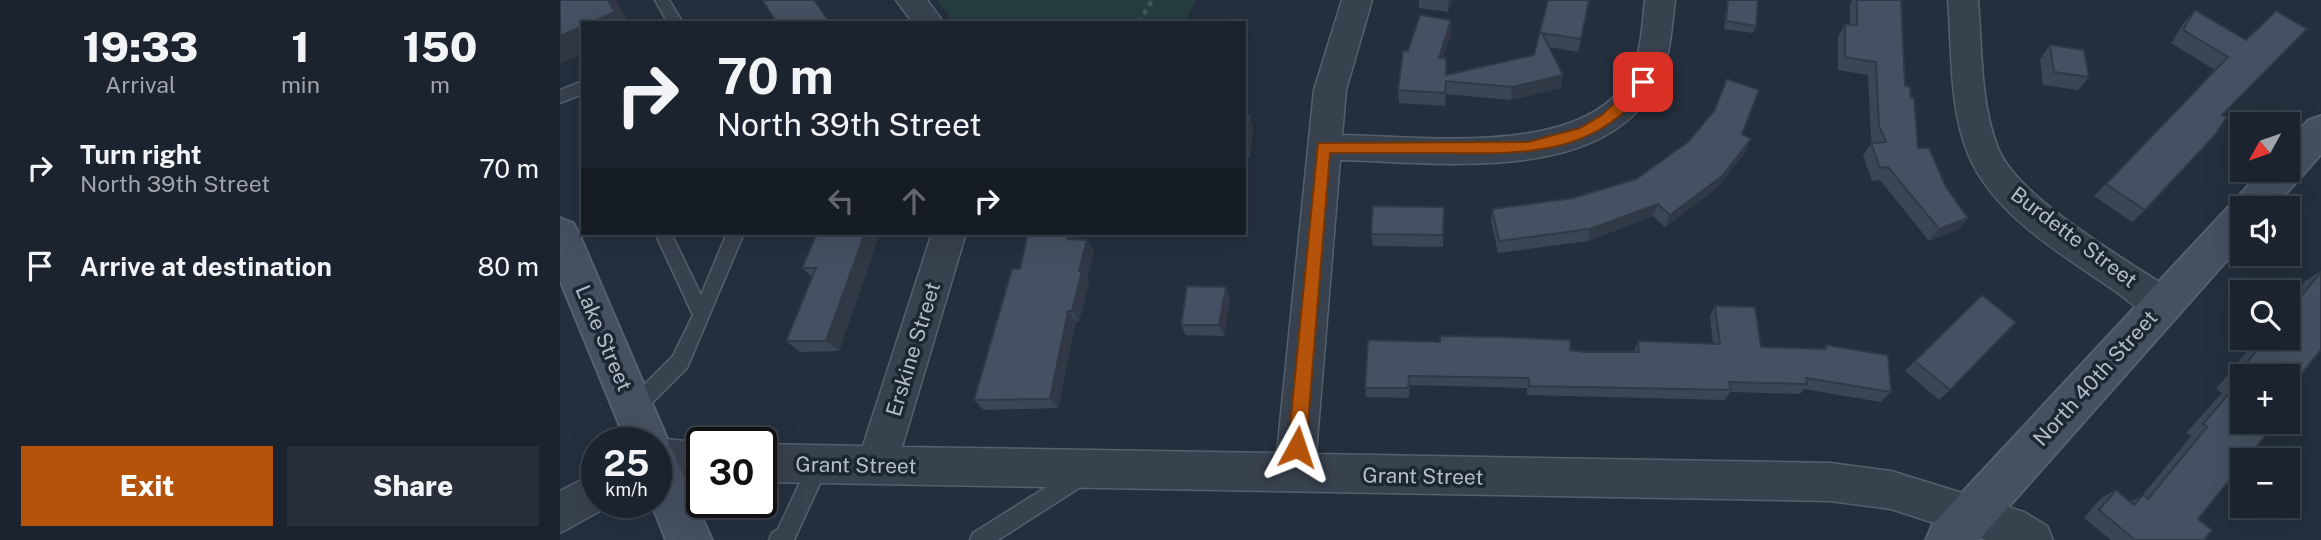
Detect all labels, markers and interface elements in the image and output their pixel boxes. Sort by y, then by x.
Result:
text: 19:33 [82,22,198,71]
text: 1 [291,22,310,71]
text: 150 [402,22,478,71]
text: 70 m [717,47,834,105]
icon: right [602,49,693,140]
pin [1613,52,1673,112]
icon: arrive [1624,63,1662,101]
text: Arrival [105,71,176,98]
text: min [281,71,320,98]
text: m [430,71,450,98]
text: North 39th Street [717,106,982,143]
north arrow [2230,112,2300,182]
map controls [2230,112,2300,518]
text: Turn right [80,139,202,170]
icon: right [21,149,59,187]
text: 70 m [479,153,539,184]
text: North 39th Street [80,170,270,197]
street label: Burdette Street [2006,181,2142,293]
icon: left [822,182,860,220]
icon: ahead [895,182,933,220]
icon: right [968,182,1006,220]
button: sound [2230,196,2300,266]
icon: arrive [21,247,59,285]
text: Arrive at destination [80,251,332,282]
text: 80 m [478,251,539,282]
street label: Erskine Street [881,279,945,419]
button: search [2230,280,2300,350]
street label: Lake Street [570,281,638,395]
street label: North 40th Street [2028,305,2162,451]
button: + [2230,364,2300,434]
position arrow [1260,410,1334,484]
speed limit sign: 30 [686,427,777,518]
text: 25 [604,443,649,484]
button: Exit [21,446,273,526]
button: Share [287,446,539,526]
button: − [2230,448,2300,518]
street label: Grant Street [795,451,917,479]
street label: Grant Street [1362,462,1484,490]
text: km/h [605,479,648,500]

